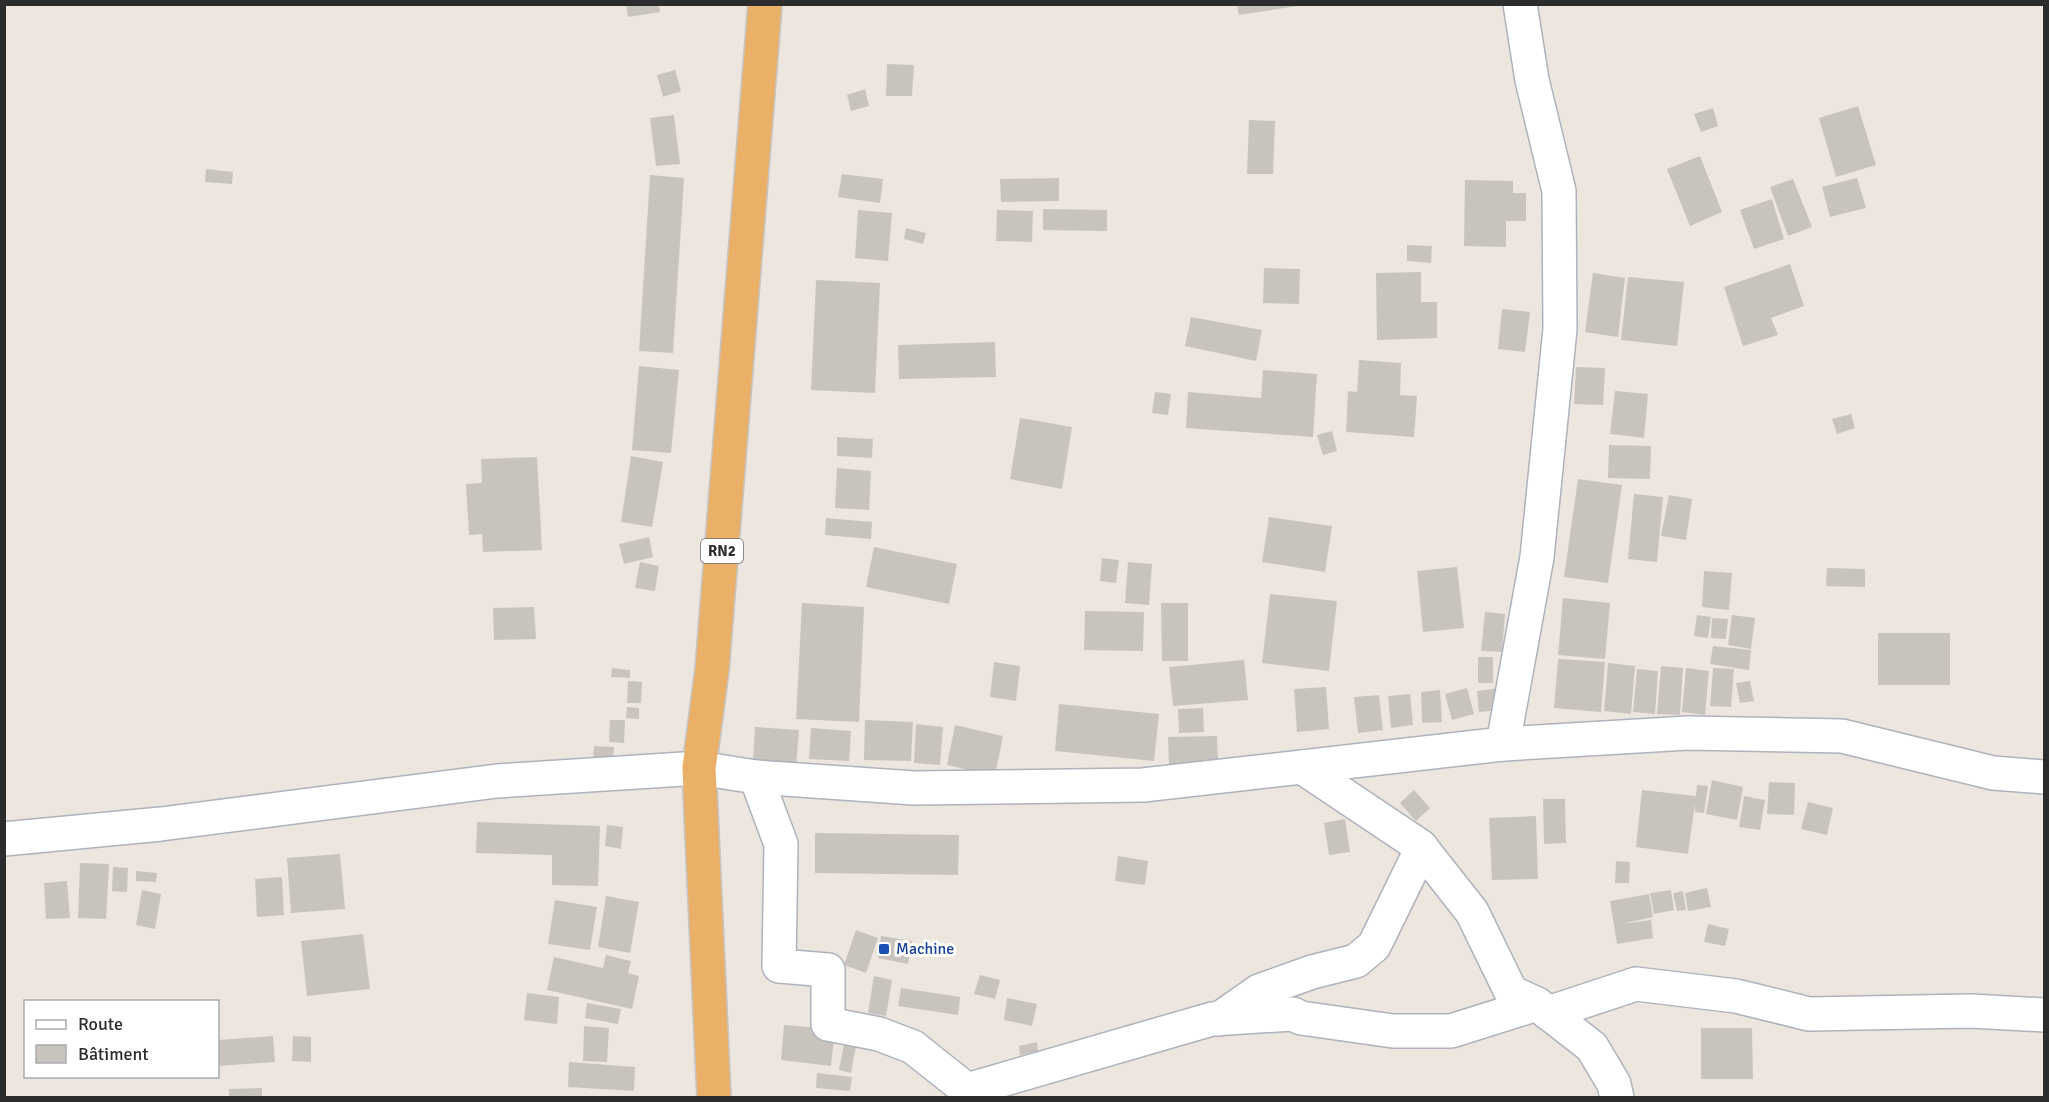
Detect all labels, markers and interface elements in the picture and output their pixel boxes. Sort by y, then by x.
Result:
road number: RN2 [701,539,743,563]
place label: Machine [896,939,954,959]
marker: Machine [877,942,891,956]
legend [24,1000,219,1078]
text: Route [78,1013,123,1035]
text: Bâtiment [78,1043,149,1065]

